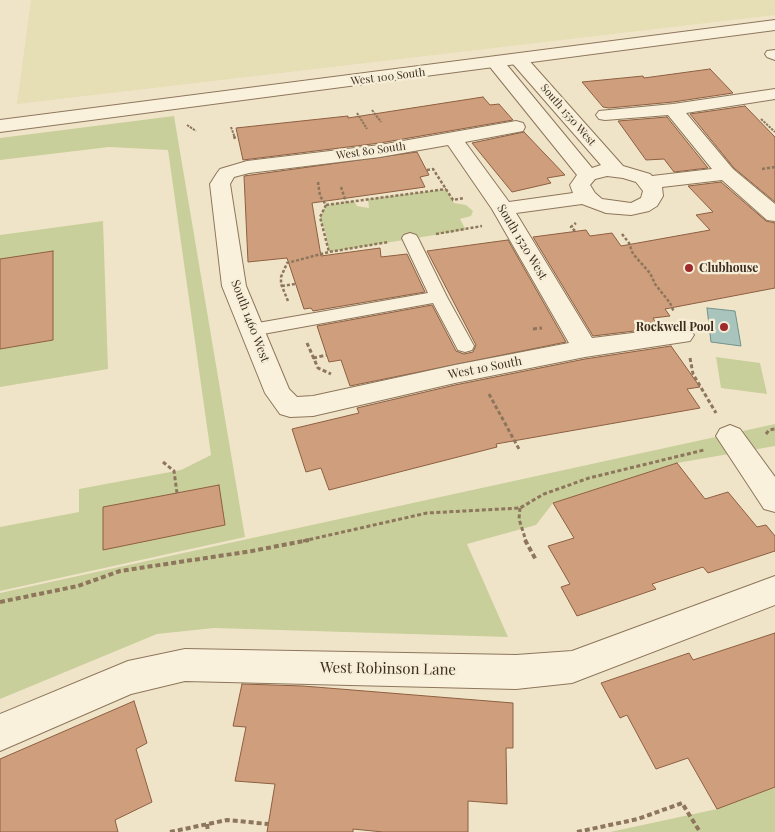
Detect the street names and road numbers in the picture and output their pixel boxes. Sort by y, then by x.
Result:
street label: West 100 South [350,66,426,88]
street label: South 1550 West [538,81,598,149]
street label: West 80 South [335,140,407,162]
street label: South 1520 West [494,202,550,282]
street label: South 1460 West [228,278,272,364]
street label: West 10 South [447,354,523,382]
street label: West Robinson Lane [320,659,456,679]

